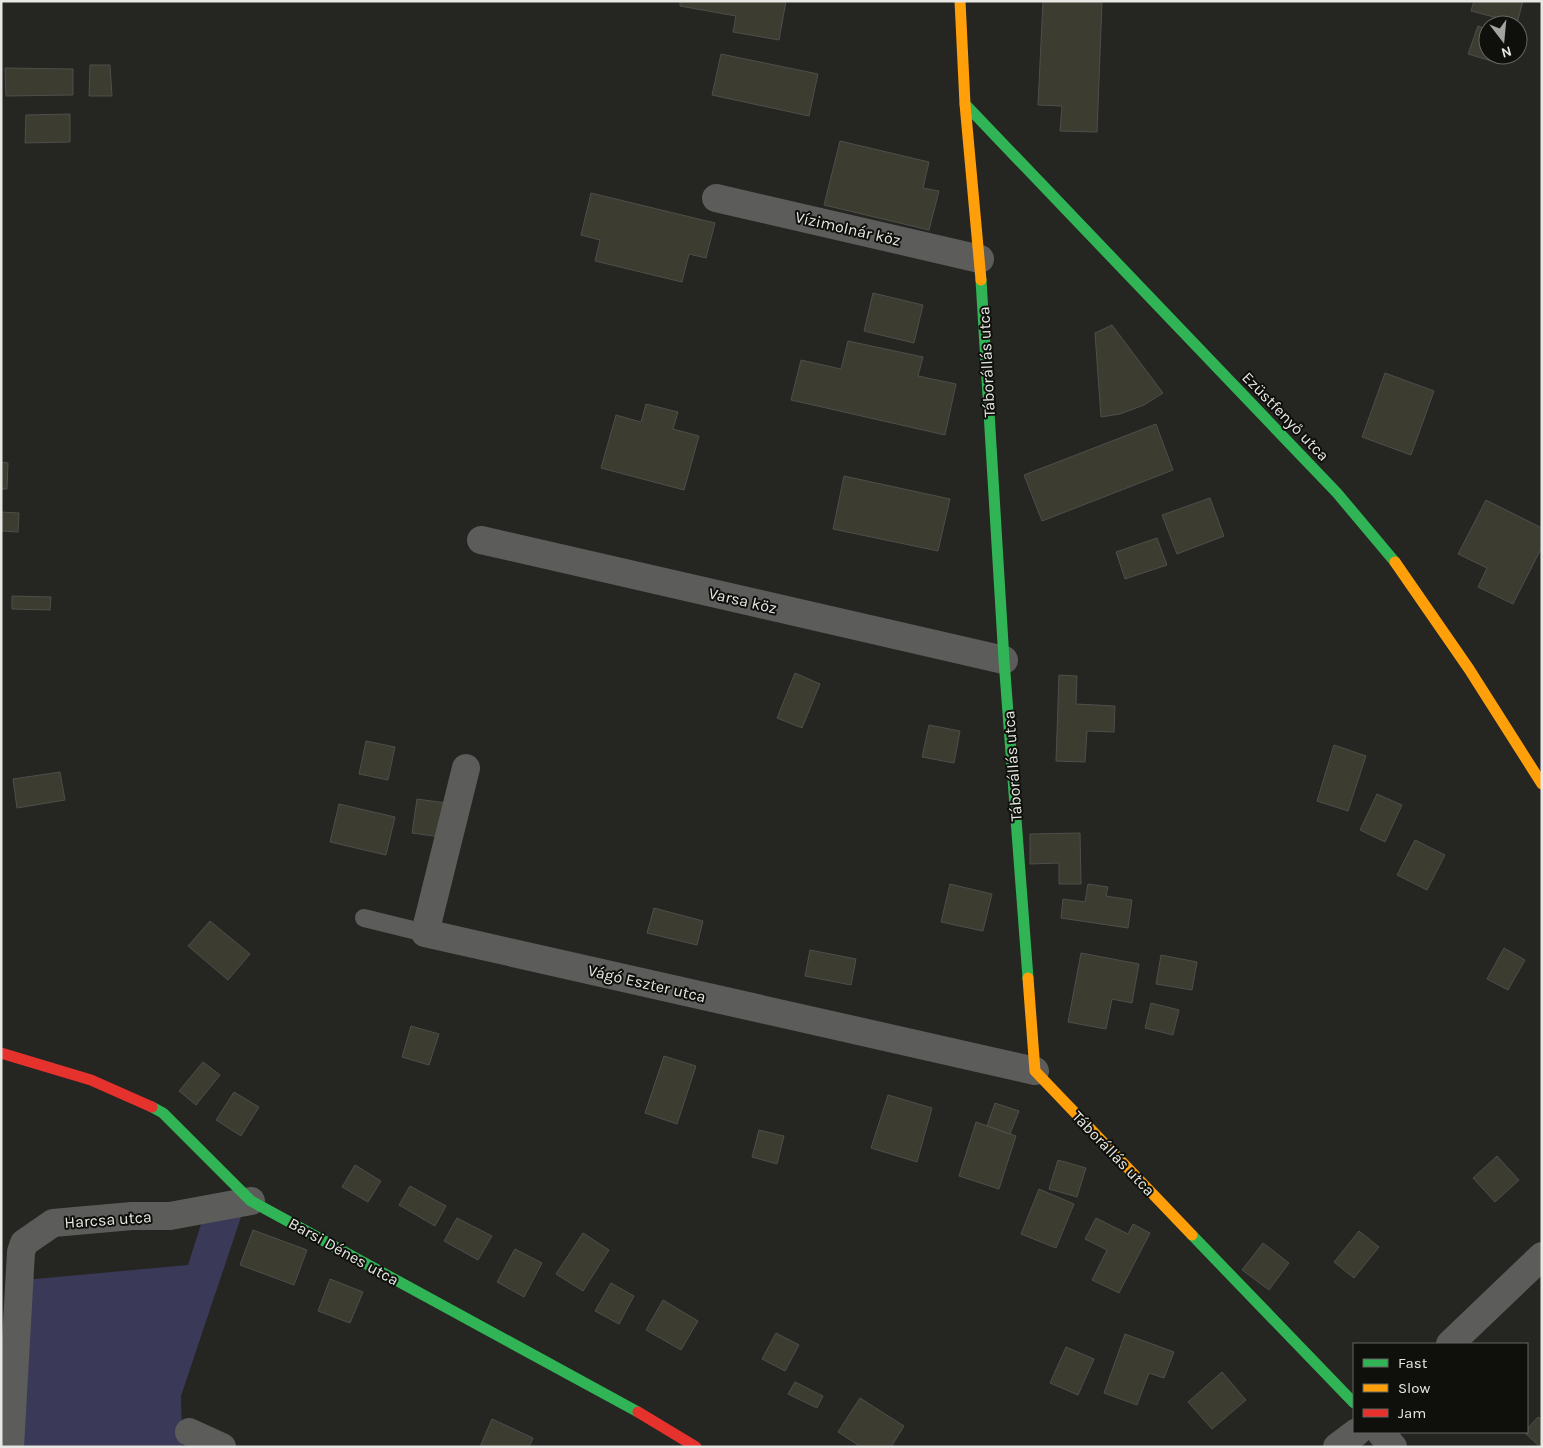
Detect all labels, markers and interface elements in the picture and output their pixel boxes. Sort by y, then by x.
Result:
north arrow [1478,15,1528,65]
text: N [1499,42,1514,62]
street label: Vízimolnár köz [793,207,903,250]
street label: Táborállás utca [974,306,999,418]
street label: Ezüstfenyő utca [1238,368,1333,465]
street label: Varsa köz [707,583,779,618]
street label: Táborállás utca [999,710,1026,822]
street label: Vágó Eszter utca [586,961,708,1006]
street label: Táborállás utca [1068,1107,1159,1200]
street label: Harcsa utca [64,1207,152,1232]
street label: Barsi Dénes utca [285,1213,402,1290]
legend [1353,1343,1528,1433]
text: Fast [1398,1354,1428,1372]
text: Slow [1398,1379,1430,1397]
text: Jam [1398,1404,1426,1422]

